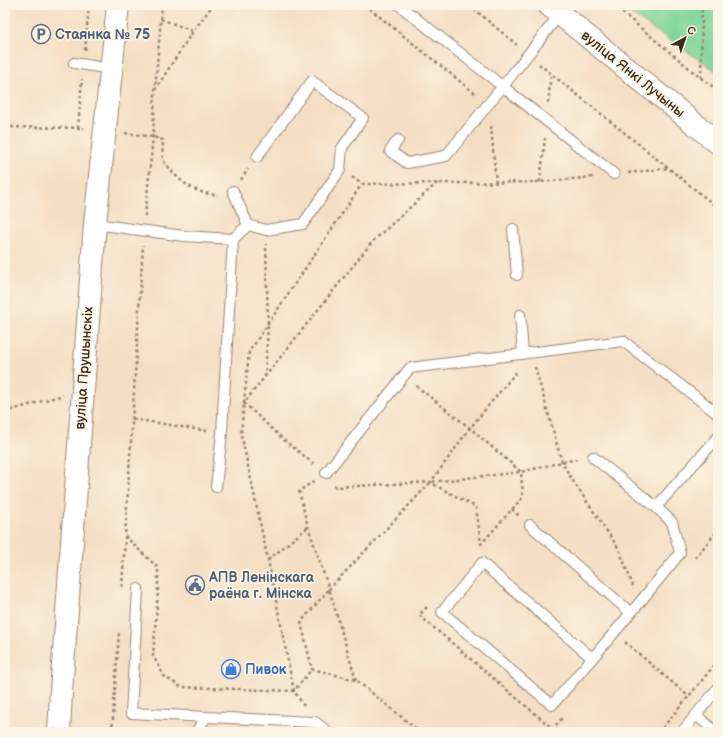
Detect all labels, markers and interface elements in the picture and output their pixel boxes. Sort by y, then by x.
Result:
north arrow [665,18,705,58]
parking icon: Стаянка № 75 [30,23,52,45]
text: С [684,23,698,38]
place label: Стаянка № 75 [55,26,150,43]
street label: вуліца Янкі Лучыны [578,27,688,121]
street label: вуліца Прушынскіх [71,305,97,430]
place label: АПВ Ленінскага раёна г. Мінска [208,569,315,602]
public building icon: АПВ Ленінскага раёна г. Мінска [184,574,206,596]
shop icon: Пивок [220,658,242,680]
place label: Пивок [245,661,287,678]

